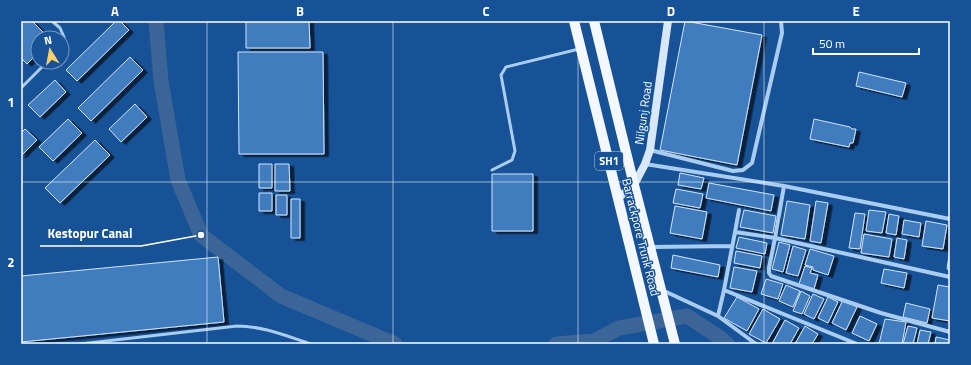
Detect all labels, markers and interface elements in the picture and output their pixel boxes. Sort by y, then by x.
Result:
text: A [111,1,119,21]
text: B [296,1,304,21]
text: C [482,1,490,21]
text: D [667,1,675,21]
text: E [852,1,860,21]
north arrow [30,30,70,70]
scale bar [813,30,919,56]
text: N [43,32,53,49]
text: 50 m [819,34,845,53]
street label: Nilgunj Road [629,80,657,146]
text: 1 [7,92,15,112]
road number: SH1 [595,152,623,170]
street label: Barrackpore Trunk Road [617,176,665,298]
callout: Kestopur Canal [40,221,141,246]
text: Kestopur Canal [48,223,132,243]
text: 2 [7,252,15,272]

